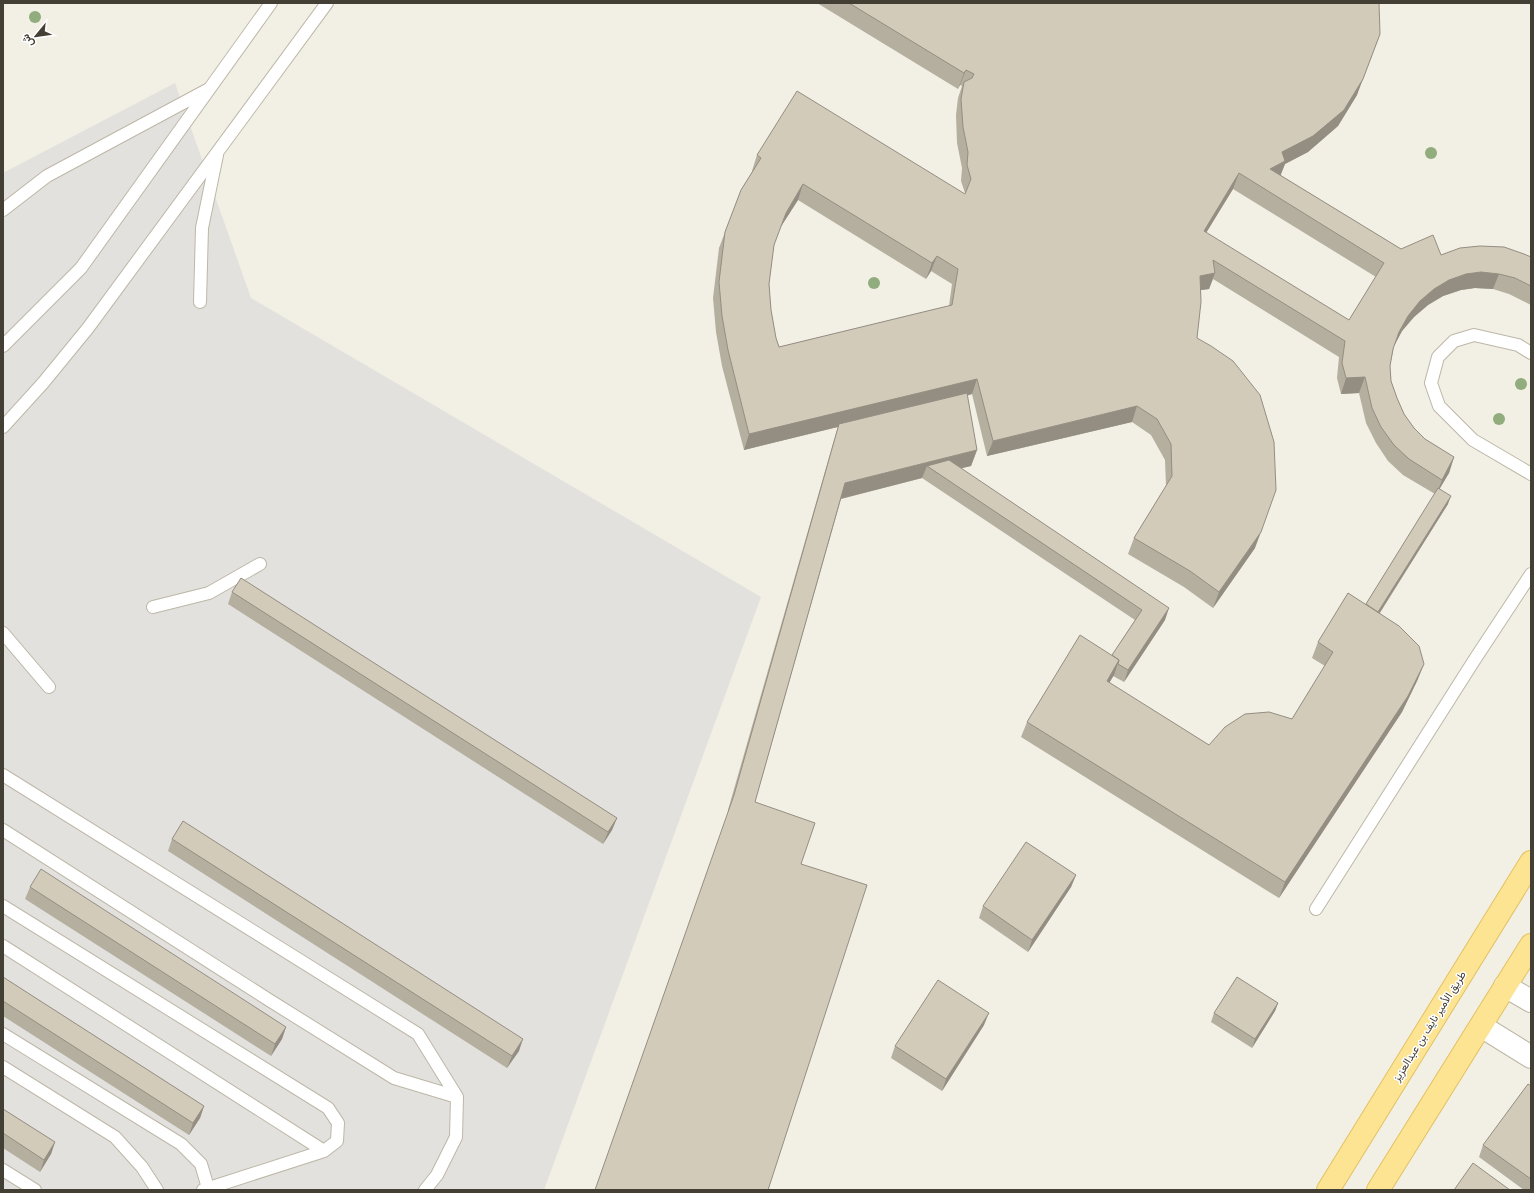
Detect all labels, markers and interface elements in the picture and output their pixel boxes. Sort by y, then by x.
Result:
north arrow [16,16,56,56]
text: ش [19,32,37,50]
street label: طريق الأمير نايف بن عبدالعزيز [1390,969,1469,1085]

